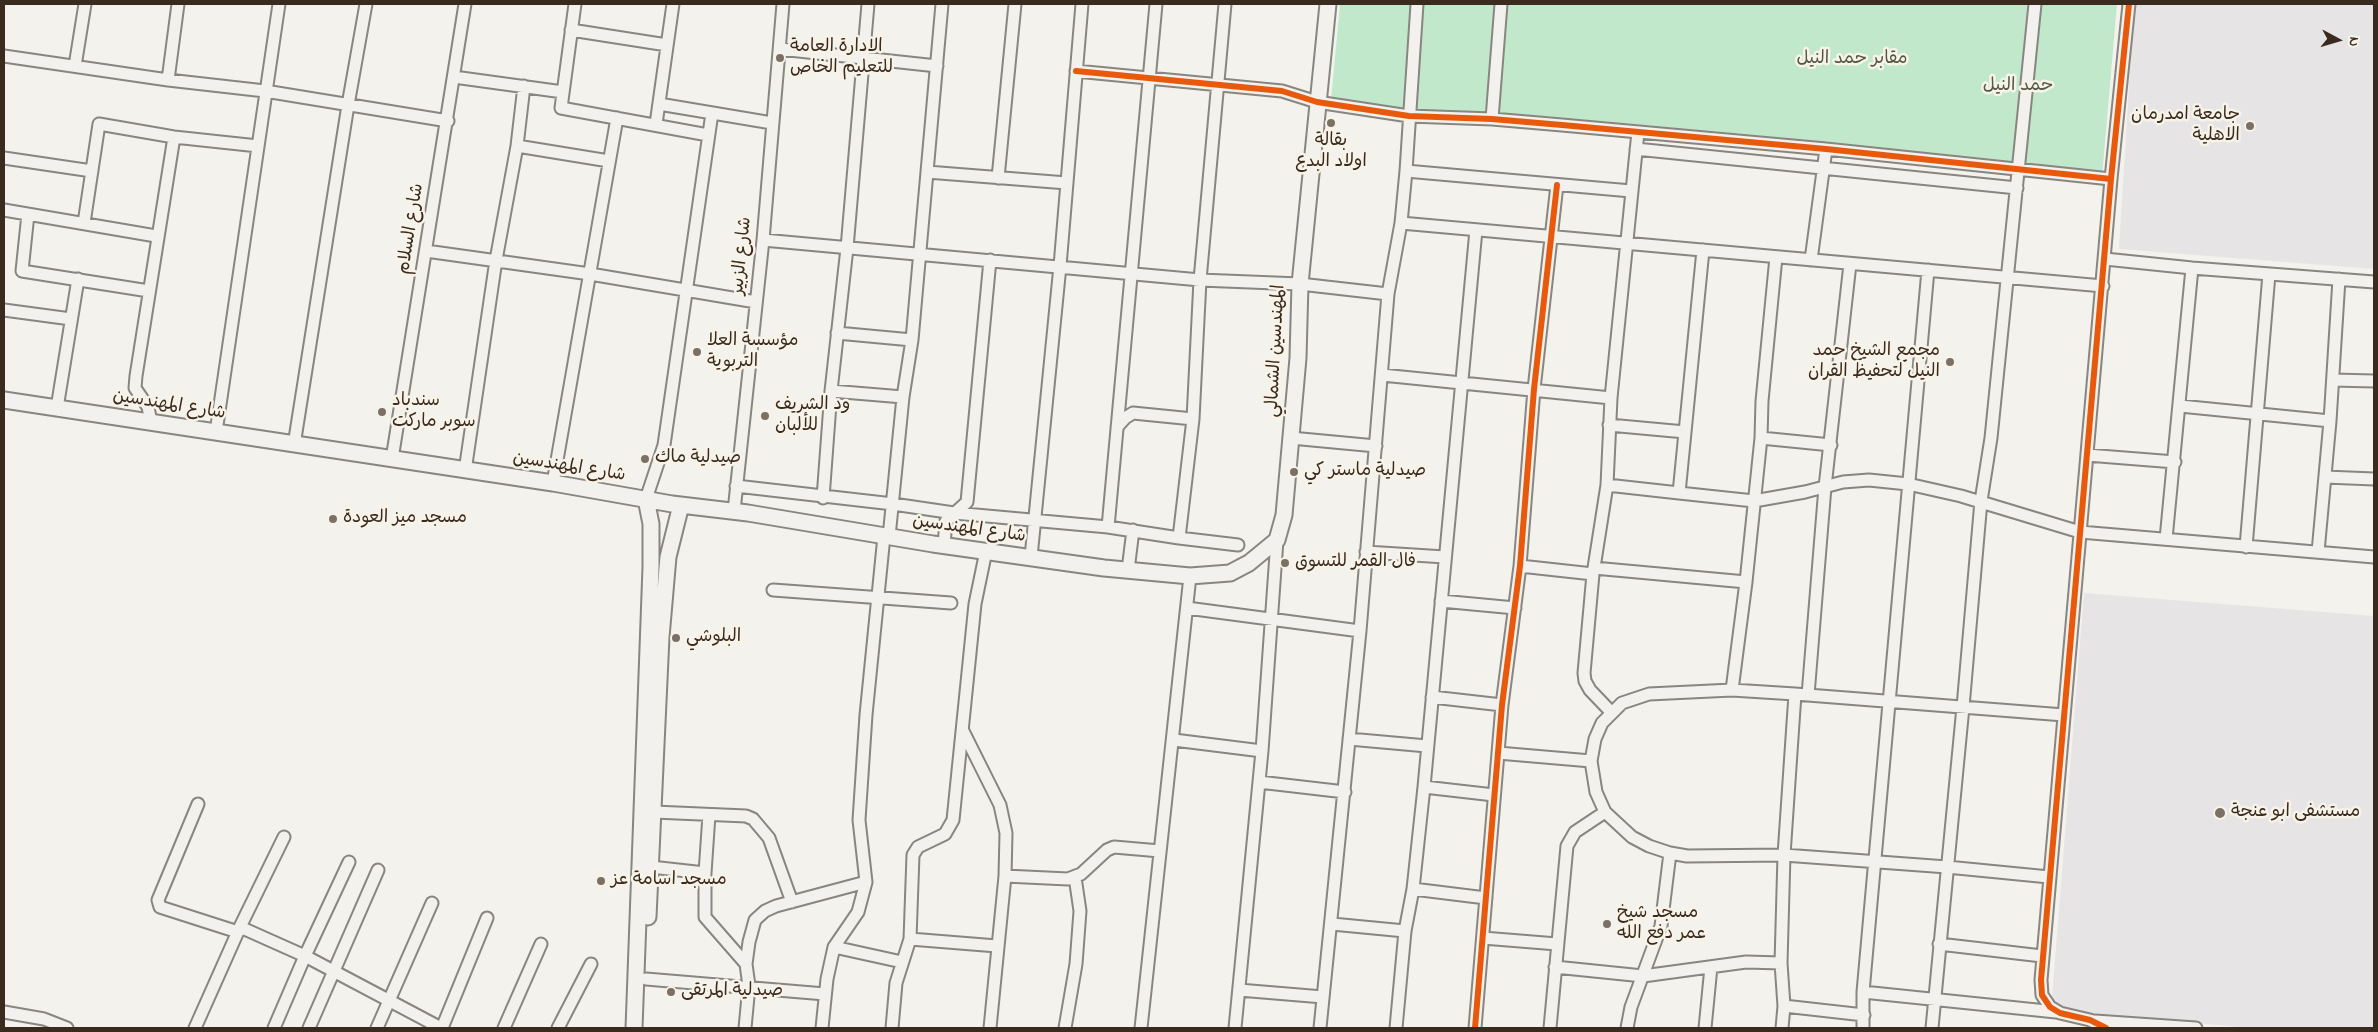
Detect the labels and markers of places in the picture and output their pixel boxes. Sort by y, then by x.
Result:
place label: الادارة العامة للتعليم الخاص [790,37,893,80]
marker: الادارة العامة للتعليم الخاص [774,52,786,64]
place label: جامعة امدرمان الاهلية [2131,105,2240,148]
marker: بقالة اولاد البدع [1325,117,1337,129]
marker: جامعة امدرمان الاهلية [2244,120,2256,132]
place label: بقالة اولاد البدع [1295,131,1367,173]
place label: مؤسسة العلا التربوية [707,331,799,374]
place label: مجمع الشيخ حمد النيل لتحفيظ القران [1808,341,1940,384]
marker: مؤسسة العلا التربوية [691,346,703,358]
marker: مجمع الشيخ حمد النيل لتحفيظ القران [1944,356,1956,368]
place label: سندباد سوبر ماركت [392,391,476,434]
place label: ود الشريف للألبان [775,395,850,438]
marker: سندباد سوبر ماركت [376,406,388,418]
marker: ود الشريف للألبان [759,410,771,422]
place label: صيدلية ماك [655,448,741,470]
marker: صيدلية ماك [639,453,651,465]
place label: صيدلية ماستر كي [1304,461,1426,483]
marker: صيدلية ماستر كي [1288,466,1300,478]
place label: مسجد ميز العودة [343,508,467,530]
marker: مسجد ميز العودة [327,513,339,525]
place label: فال القمر للتسوق [1295,552,1416,574]
marker: فال القمر للتسوق [1279,557,1291,569]
place label: البلوشي [686,627,741,649]
marker: البلوشي [670,632,682,644]
place label: مستشفى ابو عنجة [2231,802,2360,824]
marker: مستشفى ابو عنجة [2213,806,2227,820]
place label: مسجد اسامة عز [611,870,727,892]
marker: مسجد اسامة عز [595,875,607,887]
place label: مسجد شيخ عمر دفع الله [1617,903,1706,946]
marker: مسجد شيخ عمر دفع الله [1601,918,1613,930]
place label: صيدلية المرتقى [681,981,783,1003]
marker: صيدلية المرتقى [665,986,677,998]

